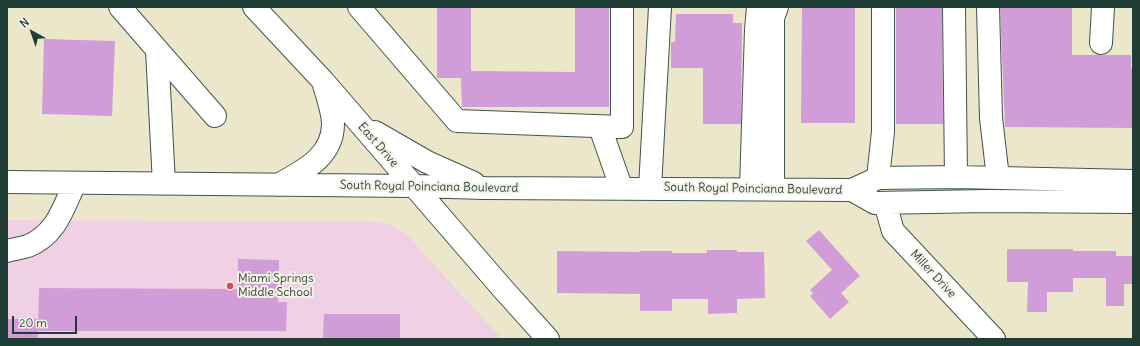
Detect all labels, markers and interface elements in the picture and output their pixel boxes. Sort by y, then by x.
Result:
north arrow [12,12,52,52]
text: N [17,15,32,31]
street label: East Drive [355,120,401,170]
street label: South Royal Poinciana Boulevard [340,178,518,196]
street label: South Royal Poinciana Boulevard [664,180,842,198]
street label: Miller Drive [907,247,959,301]
place label: Miami Springs Middle School [238,272,313,300]
marker: Miami Springs Middle School [225,281,235,291]
scale bar [14,308,79,334]
text: 20 m [19,315,47,330]

